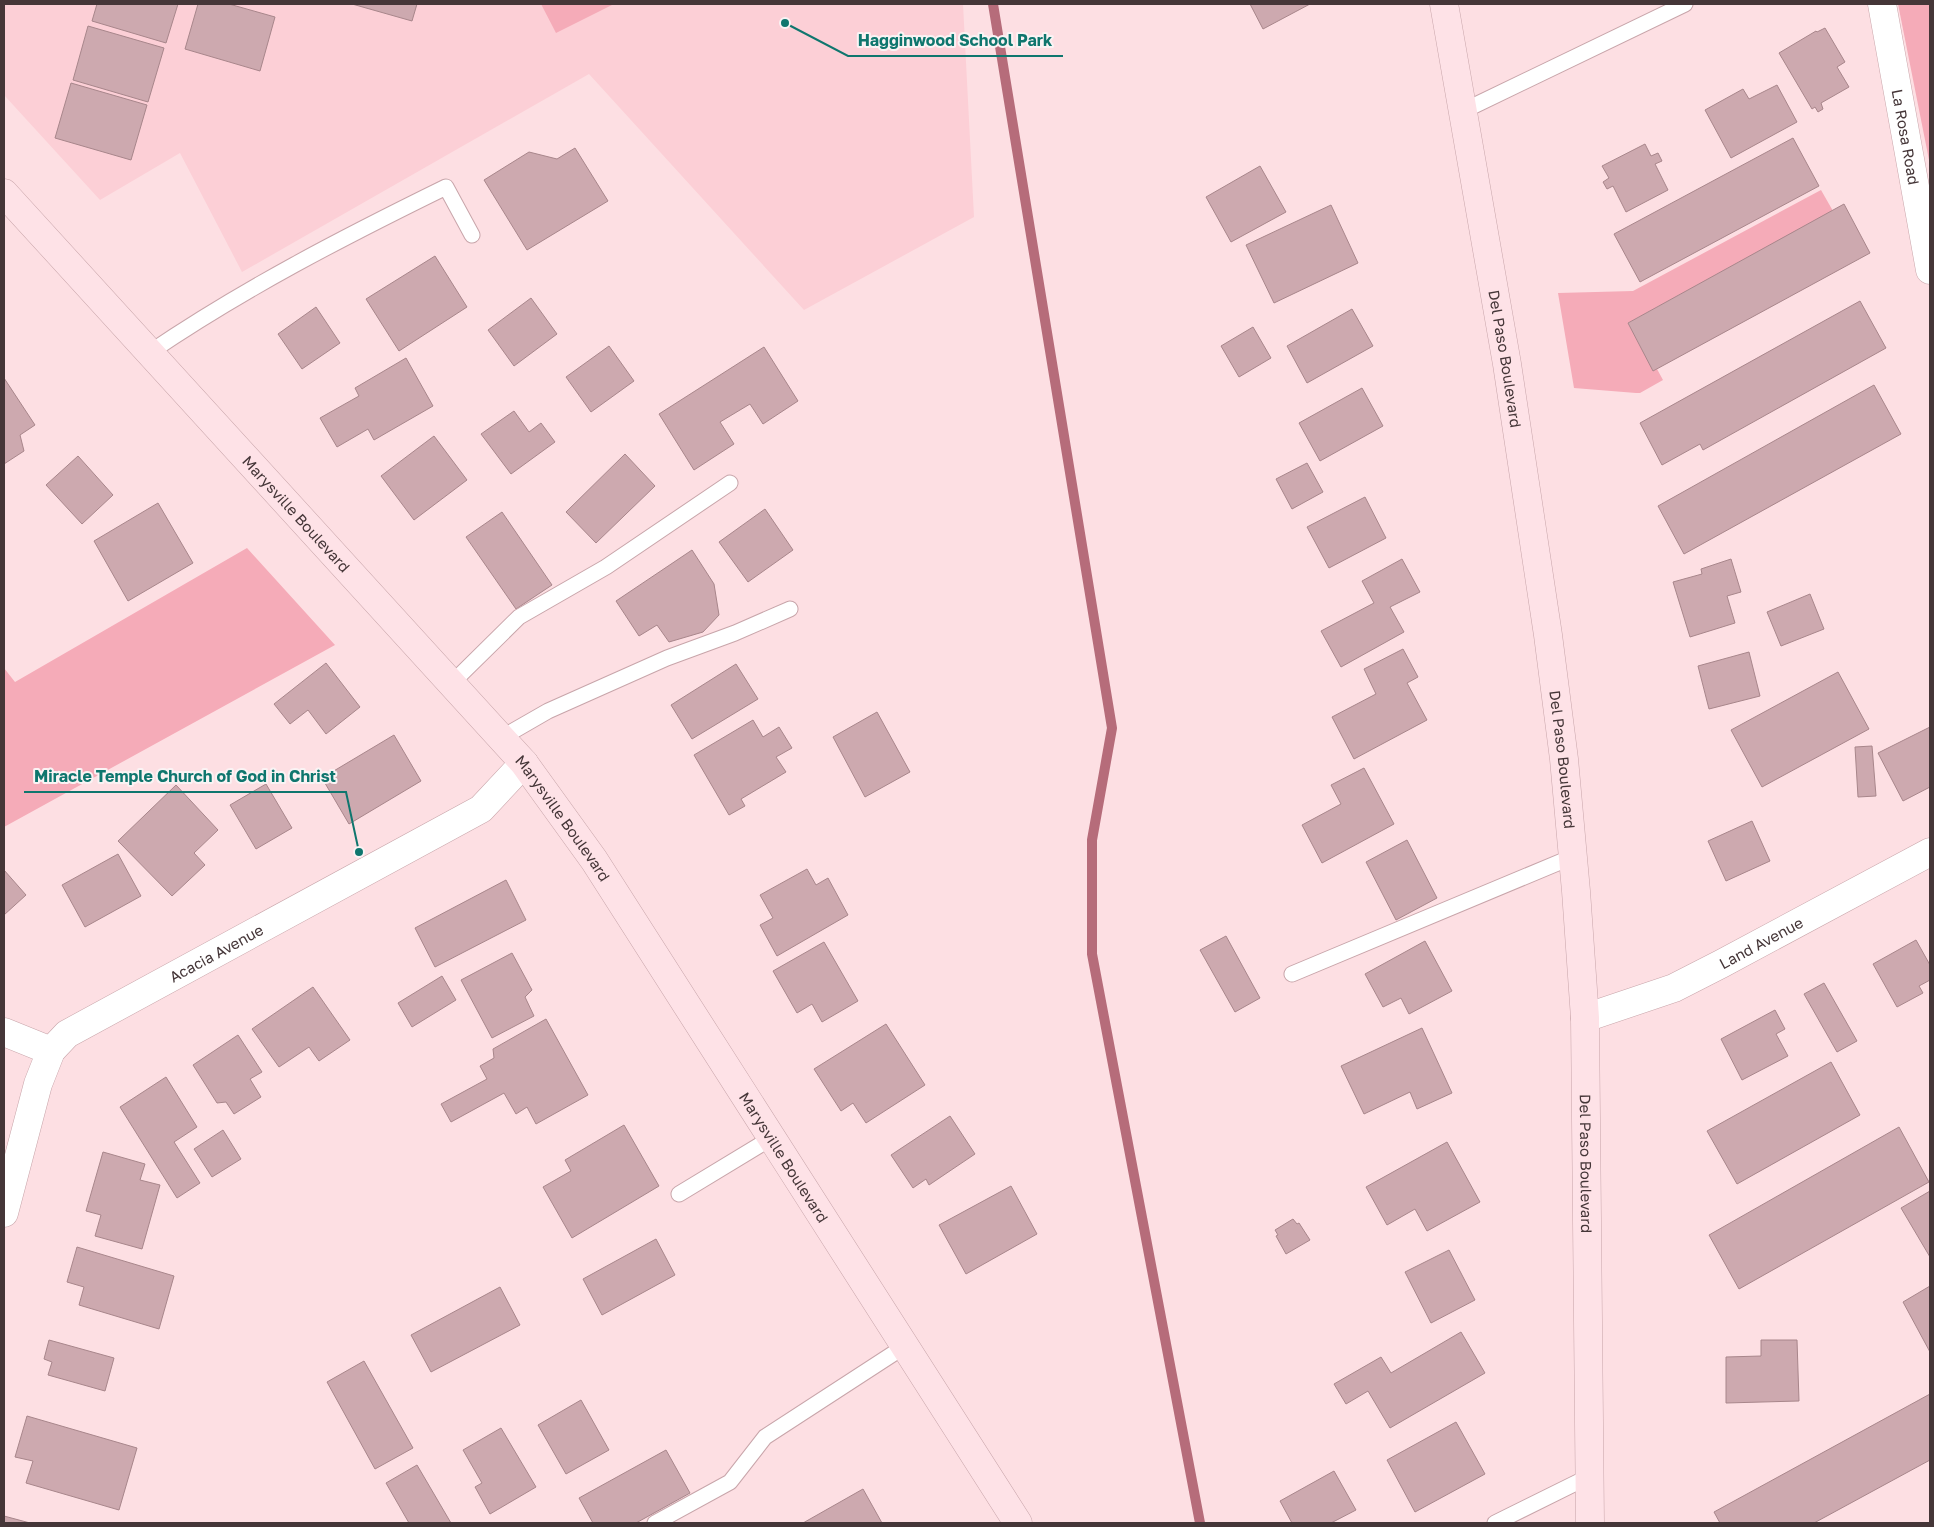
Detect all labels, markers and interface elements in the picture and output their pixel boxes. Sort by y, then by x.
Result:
callout: Hagginwood School Park [848,25,1063,56]
text: Hagginwood School Park [858,30,1053,50]
street label: La Rosa Road [1889,88,1923,186]
street label: Del Paso Boulevard [1485,288,1525,429]
street label: Marysville Boulevard [239,452,354,575]
street label: Del Paso Boulevard [1546,689,1579,830]
street label: Marysville Boulevard [512,751,614,885]
callout: Miracle Temple Church of God in Christ [24,761,346,792]
text: Miracle Temple Church of God in Christ [34,766,336,786]
street label: Land Avenue [1716,913,1806,972]
street label: Acacia Avenue [166,920,266,986]
street label: Marysville Boulevard [736,1089,832,1226]
street label: Del Paso Boulevard [1577,1094,1596,1233]

